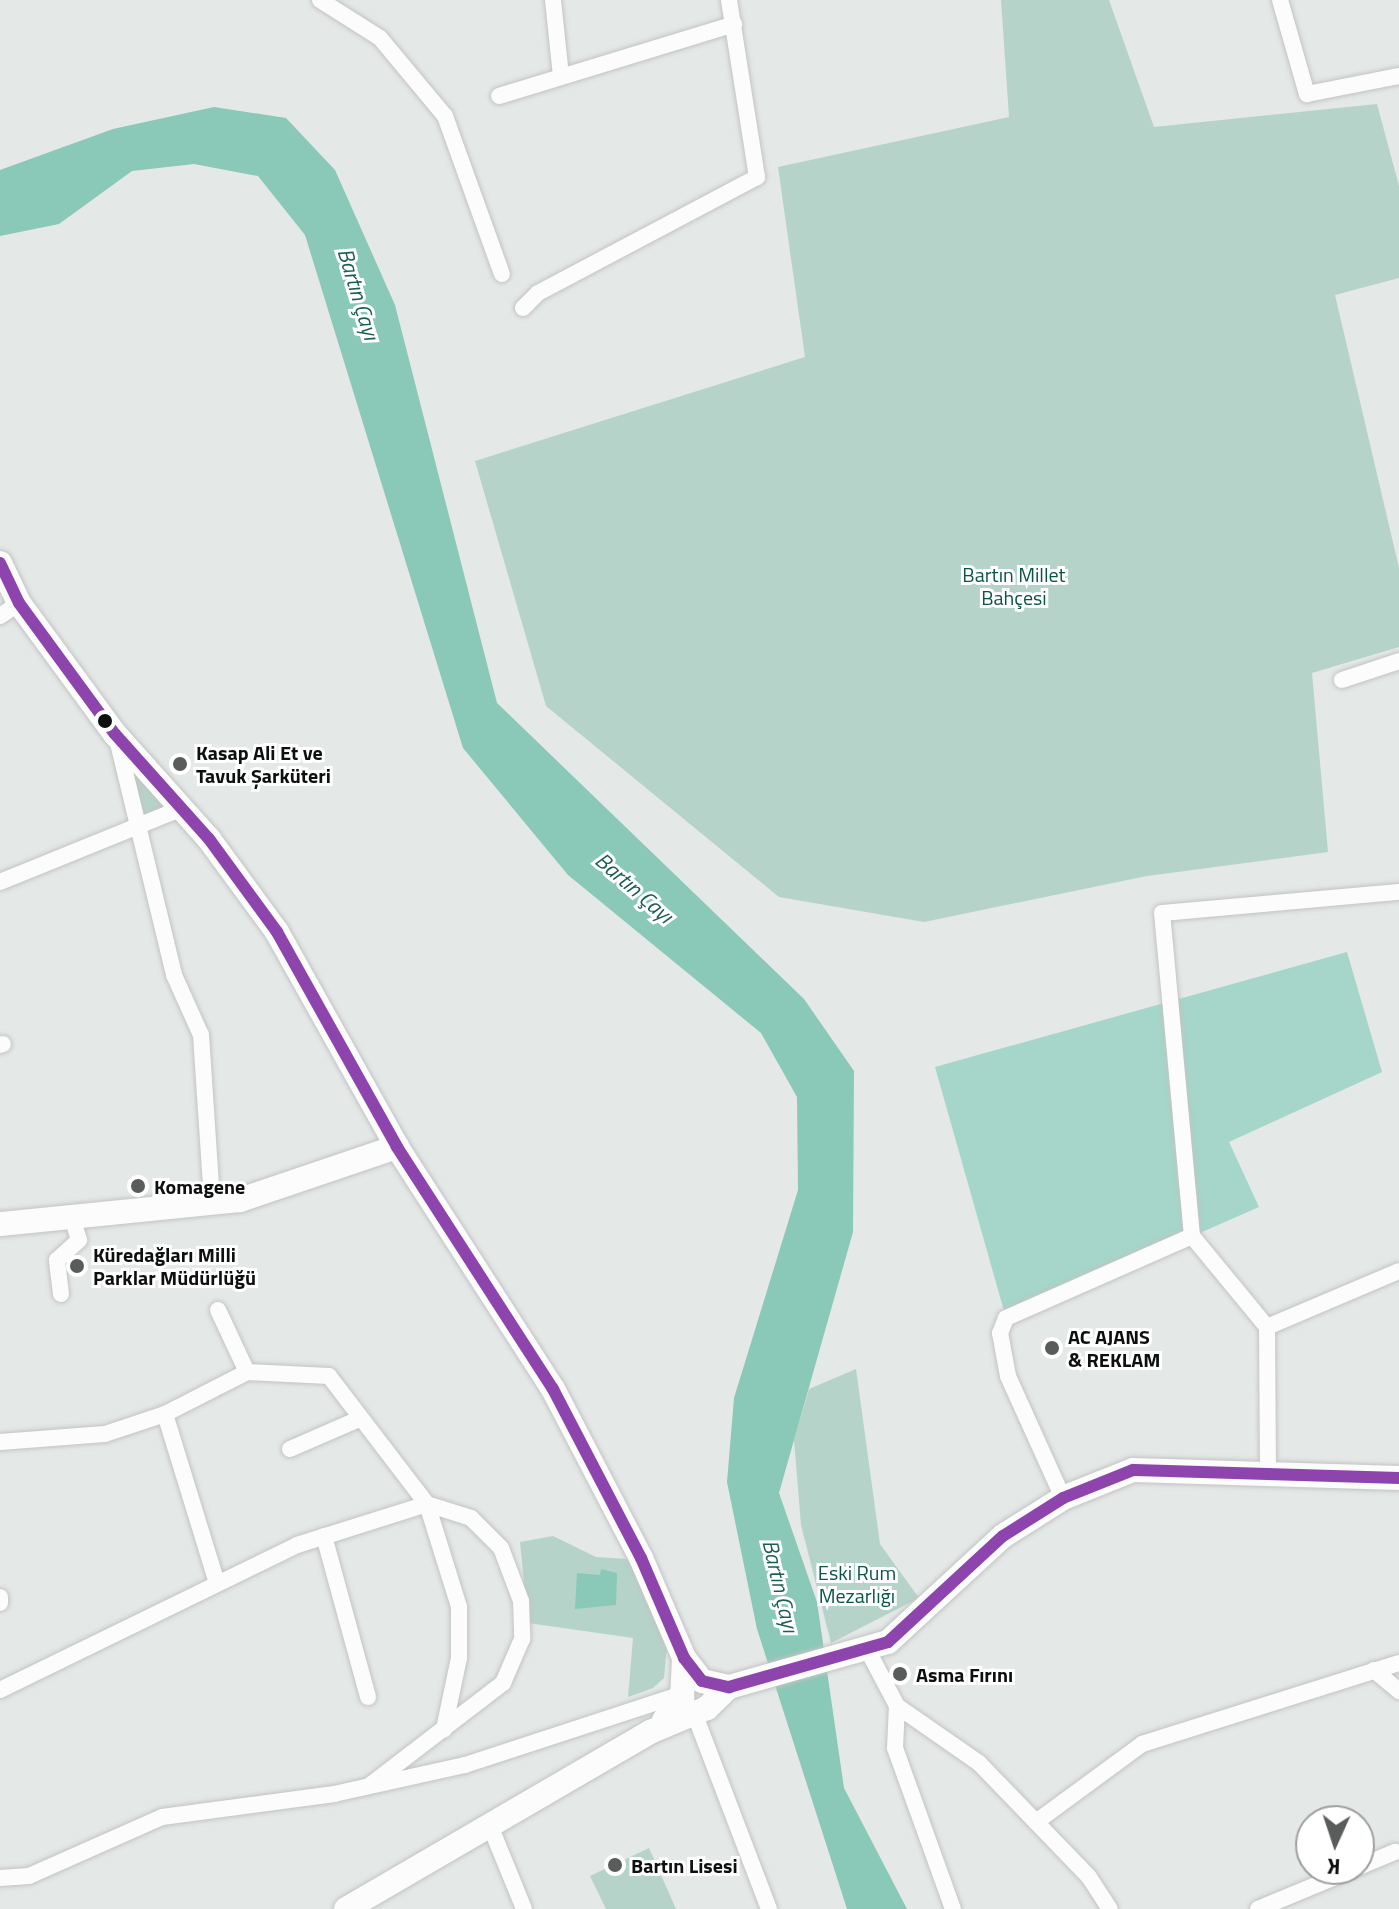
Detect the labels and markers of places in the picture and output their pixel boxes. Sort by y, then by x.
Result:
unlabelled marker [97,713,113,729]
place label: Kasap Ali Et ve Tavuk Şarküteri [196,740,331,787]
marker: Kasap Ali Et ve Tavuk Şarküteri [171,755,189,773]
place label: Komagene [154,1174,245,1198]
marker: Komagene [129,1177,147,1195]
place label: Küredağları Milli Parklar Müdürlüğü [93,1242,256,1289]
marker: Küredağları Milli Parklar Müdürlüğü [68,1257,86,1275]
place label: AC AJANS & REKLAM [1068,1324,1160,1371]
marker: AC AJANS & REKLAM [1043,1339,1061,1357]
place label: Asma Fırını [916,1662,1013,1686]
marker: Asma Fırını [891,1665,909,1683]
place label: Bartın Lisesi [631,1853,738,1877]
marker: Bartın Lisesi [606,1856,624,1874]

